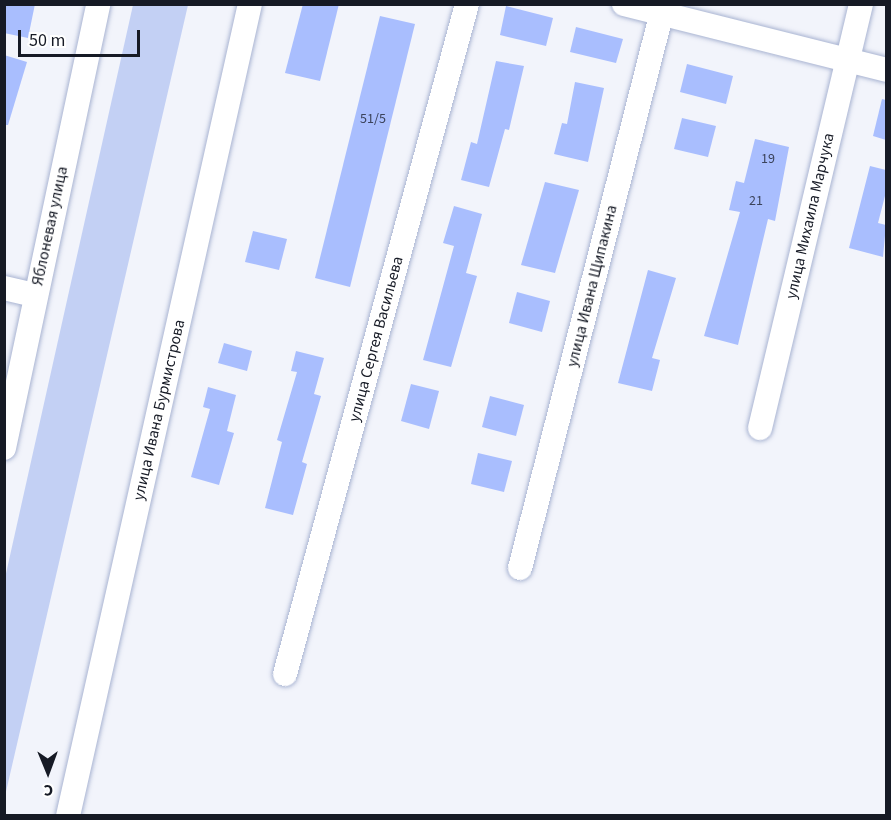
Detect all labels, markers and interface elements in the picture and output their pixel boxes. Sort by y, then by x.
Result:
scale bar [21,18,142,56]
text: 50 m [29,28,65,53]
house number: 51/5 [360,111,386,127]
street label: улица Михаила Марчука [782,131,838,301]
house number: 19 [761,151,775,167]
street label: Яблоневая улица [28,165,72,287]
house number: 21 [749,193,763,209]
street label: улица Ивана Щипакина [563,203,621,369]
street label: улица Сергея Васильева [345,254,407,424]
street label: улица Ивана Бурмистрова [129,318,189,502]
north arrow [18,742,78,802]
text: С [43,779,53,801]

